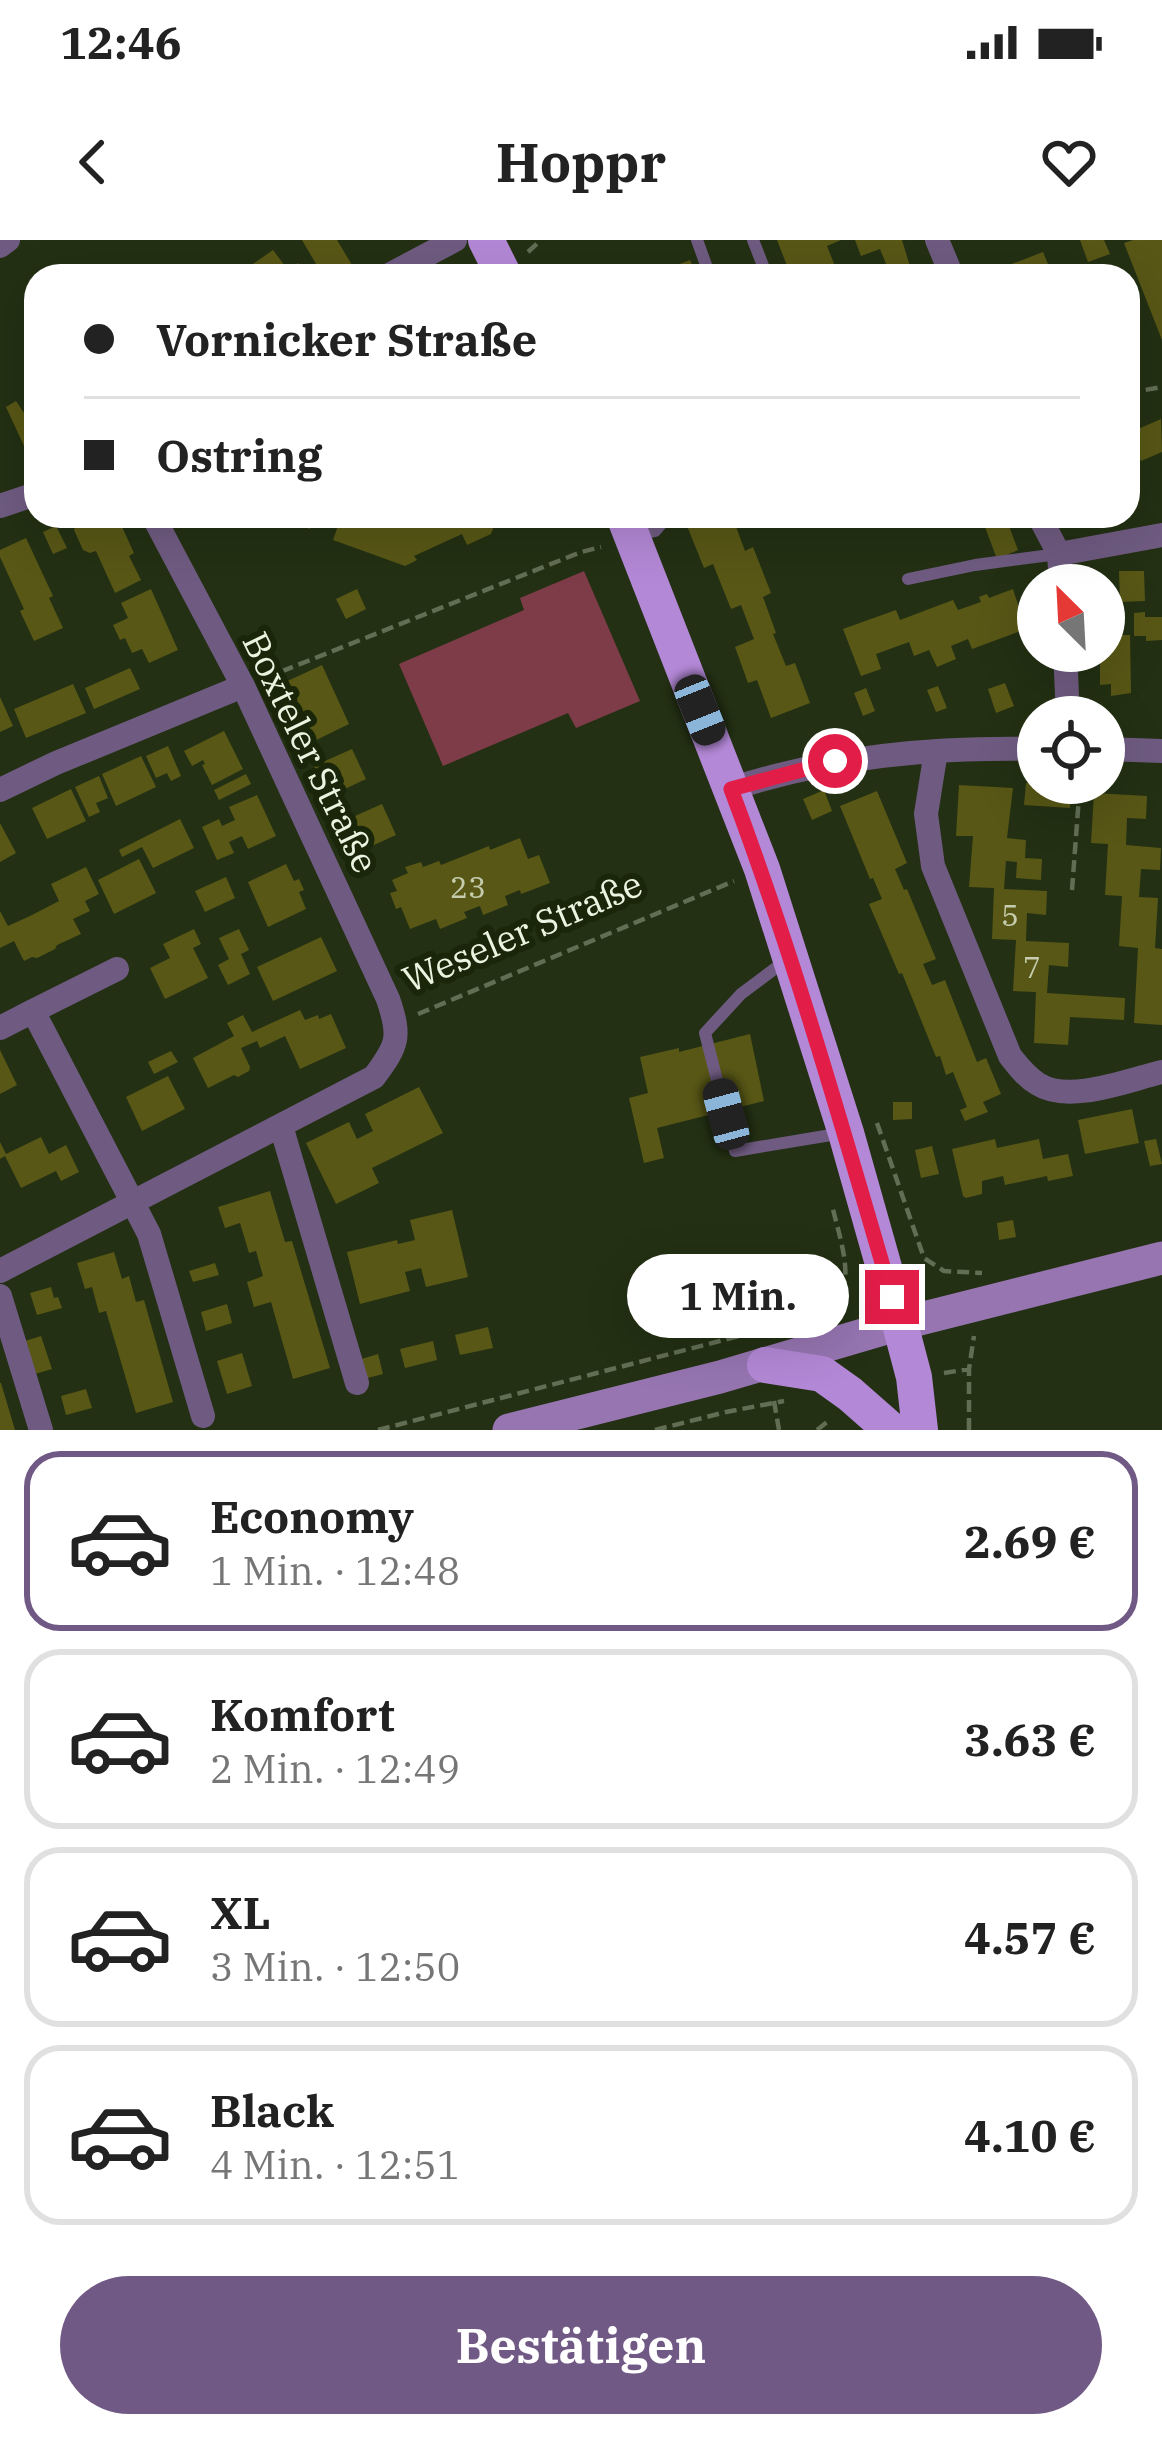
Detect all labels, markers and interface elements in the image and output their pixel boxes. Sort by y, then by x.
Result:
text: 12:46 [60,13,182,71]
text: Hoppr [496,127,666,197]
icon: back [60,129,126,195]
icon: heart [1036,129,1102,195]
text: Vornicker Straße [156,310,537,368]
text: Ostring [156,426,323,484]
north arrow [1017,564,1125,672]
map controls [1017,564,1125,804]
street label: Boxteler Straße [232,624,390,880]
car [670,670,730,750]
button: locate [1017,696,1125,804]
route start [808,734,862,788]
street label: Weseler Straße [395,859,649,1003]
house number: 23 [450,867,486,906]
house number: 5 [1001,895,1019,934]
house number: 7 [1023,947,1041,986]
car [699,1075,753,1153]
callout: 1 Min. [628,1255,850,1339]
text: 1 Min. [679,1270,797,1321]
route end [865,1270,919,1324]
icon: car [66,1487,174,1595]
text: Economy [210,1487,414,1545]
text: 2.69 € [964,1512,1096,1570]
text: 1 Min. · 12:48 [210,1545,460,1596]
icon: car [66,1685,174,1793]
text: Komfort [210,1685,395,1743]
text: 3.63 € [964,1710,1096,1768]
text: 2 Min. · 12:49 [210,1743,460,1794]
icon: car [66,1883,174,1991]
text: XL [210,1883,271,1941]
text: 4.57 € [964,1908,1096,1966]
text: 3 Min. · 12:50 [210,1941,460,1992]
icon: car [66,2081,174,2189]
text: Black [210,2081,334,2139]
text: 4.10 € [964,2106,1096,2164]
text: 4 Min. · 12:51 [210,2139,460,2190]
button: Bestätigen [60,2276,1102,2414]

